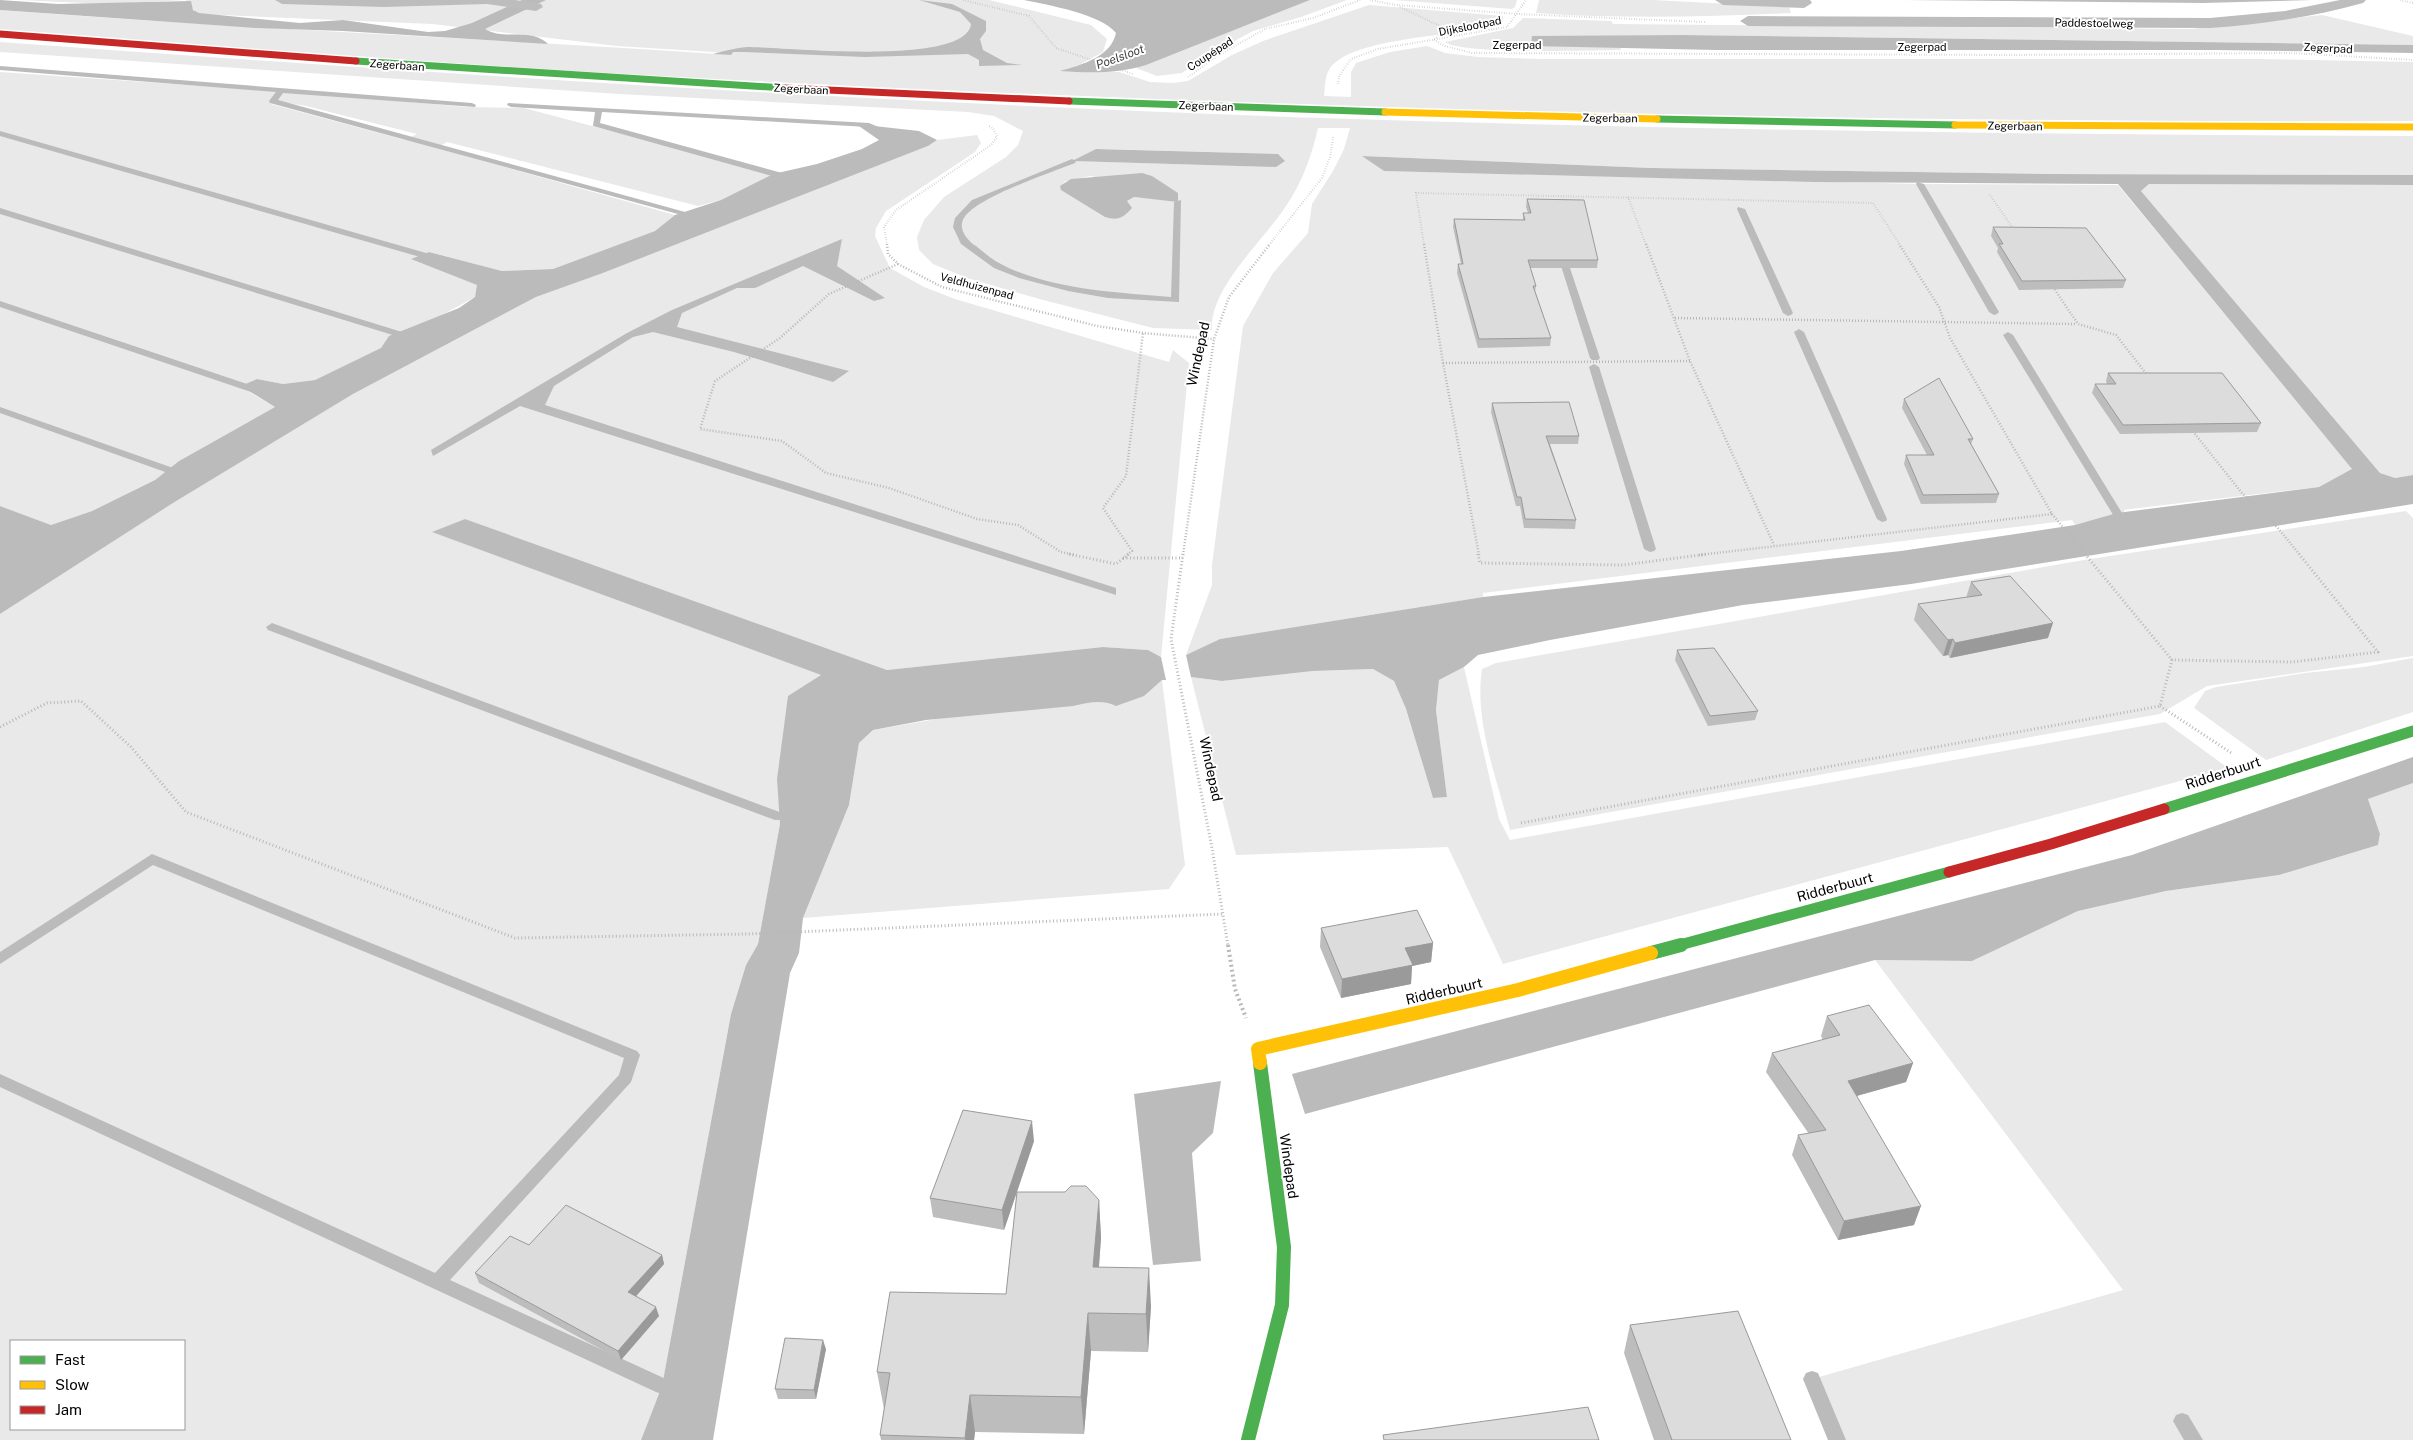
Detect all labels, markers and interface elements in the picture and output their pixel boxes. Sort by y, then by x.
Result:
street label: Dijkslootpad [1438,14,1502,38]
street label: Paddestoelweg [2054,16,2134,30]
street label: Coupépad [1185,35,1235,73]
street label: Zegerpad [1492,39,1542,51]
street label: Zegerpad [1897,41,1947,53]
street label: Zegerpad [2303,41,2353,55]
water label: Poelsloot [1094,42,1146,72]
street label: Zegerbaan [369,57,425,73]
street label: Zegerbaan [773,82,829,96]
street label: Zegerbaan [1178,99,1234,113]
street label: Zegerbaan [1582,112,1638,124]
street label: Zegerbaan [1987,120,2043,132]
street label: Veldhuizenpad [939,270,1015,302]
street label: Windepad [1183,320,1213,388]
street label: Windepad [1196,735,1226,803]
street label: Ridderbuurt [2183,753,2263,793]
street label: Ridderbuurt [1795,869,1875,905]
street label: Ridderbuurt [1404,974,1484,1008]
street label: Windepad [1277,1132,1301,1200]
legend [10,1340,185,1430]
text: Fast [55,1351,85,1368]
text: Slow [55,1376,90,1393]
text: Jam [55,1401,82,1418]

